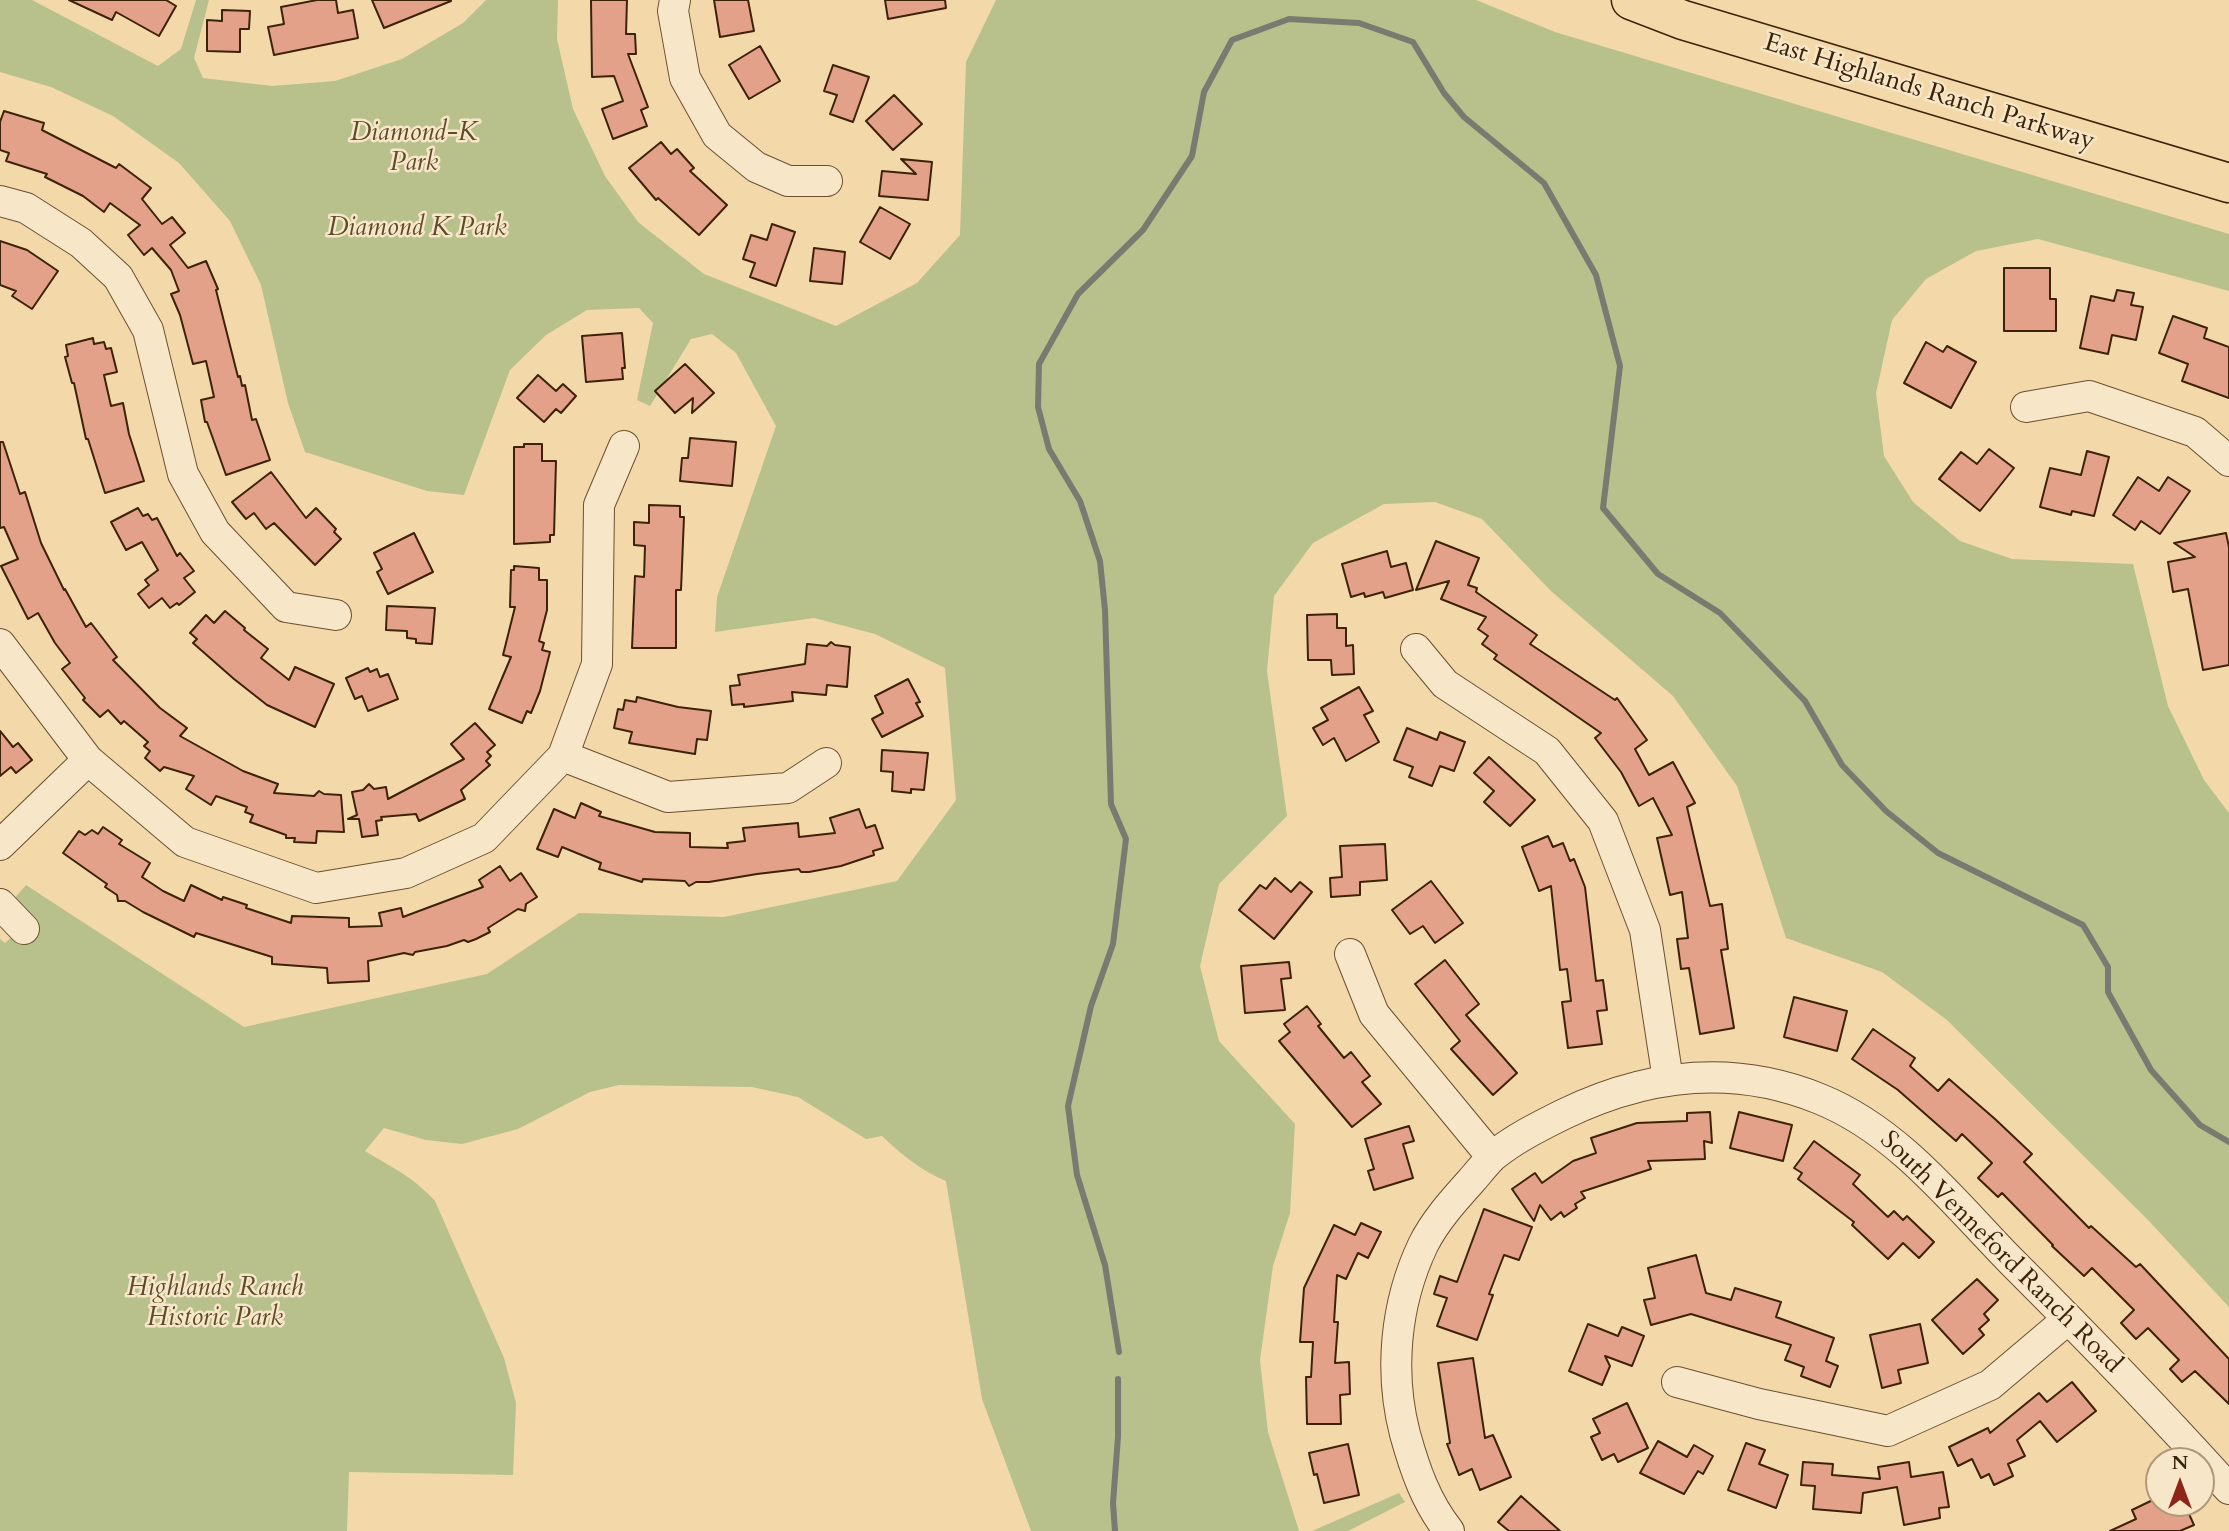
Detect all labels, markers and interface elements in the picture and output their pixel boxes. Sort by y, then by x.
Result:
street label: East Highlands Ranch Parkway [1760,28,2098,158]
park label: Diamond-K Park [350,118,478,180]
park label: Diamond K Park [327,213,507,245]
street label: South Venneford Ranch Road [1872,1125,2128,1381]
park label: Highlands Ranch Historic Park [127,1273,303,1334]
north arrow [2145,1447,2215,1517]
text: N [2172,1450,2188,1476]

